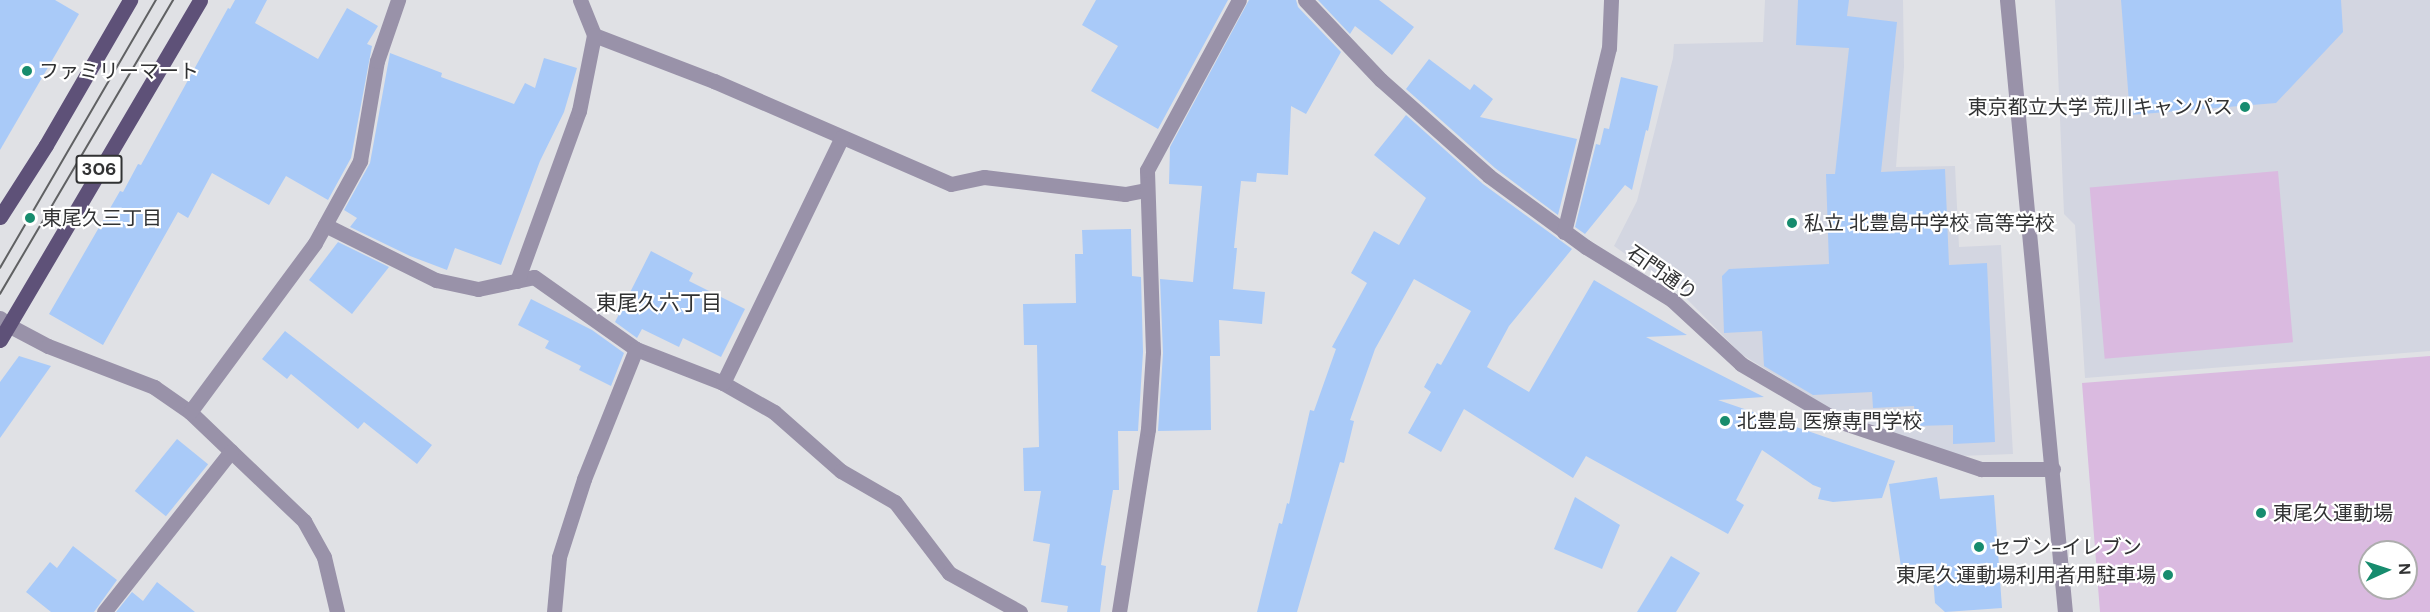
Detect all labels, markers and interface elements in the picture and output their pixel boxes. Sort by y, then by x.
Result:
place label: ファミリーマート [39,59,199,83]
marker: ファミリーマート [20,64,34,78]
place label: 東京都立大学 荒川キャンパス [1968,95,2233,119]
marker: 東京都立大学 荒川キャンパス [2238,100,2252,114]
road number: 306 [75,154,123,184]
place label: 東尾久三丁目 [42,206,162,230]
marker: 東尾久三丁目 [23,211,37,225]
place label: 私立 北豊島中学校 高等学校 [1804,211,2055,235]
marker: 私立 北豊島中学校 高等学校 [1785,216,1799,230]
street label: 石門通り [1622,240,1702,306]
district label: 東尾久六丁目 [596,290,722,316]
place label: 北豊島 医療専門学校 [1737,409,1922,433]
marker: 北豊島 医療専門学校 [1718,414,1732,428]
place label: 東尾久運動場 [2273,501,2393,525]
marker: 東尾久運動場 [2254,506,2268,520]
place label: セブン-イレブン [1991,535,2142,559]
marker: セブン-イレブン [1972,540,1986,554]
north arrow [2358,540,2418,600]
place label: 東尾久運動場利用者用駐車場 [1896,563,2156,587]
text: N [2394,563,2415,576]
marker: 東尾久運動場利用者用駐車場 [2161,568,2175,582]

